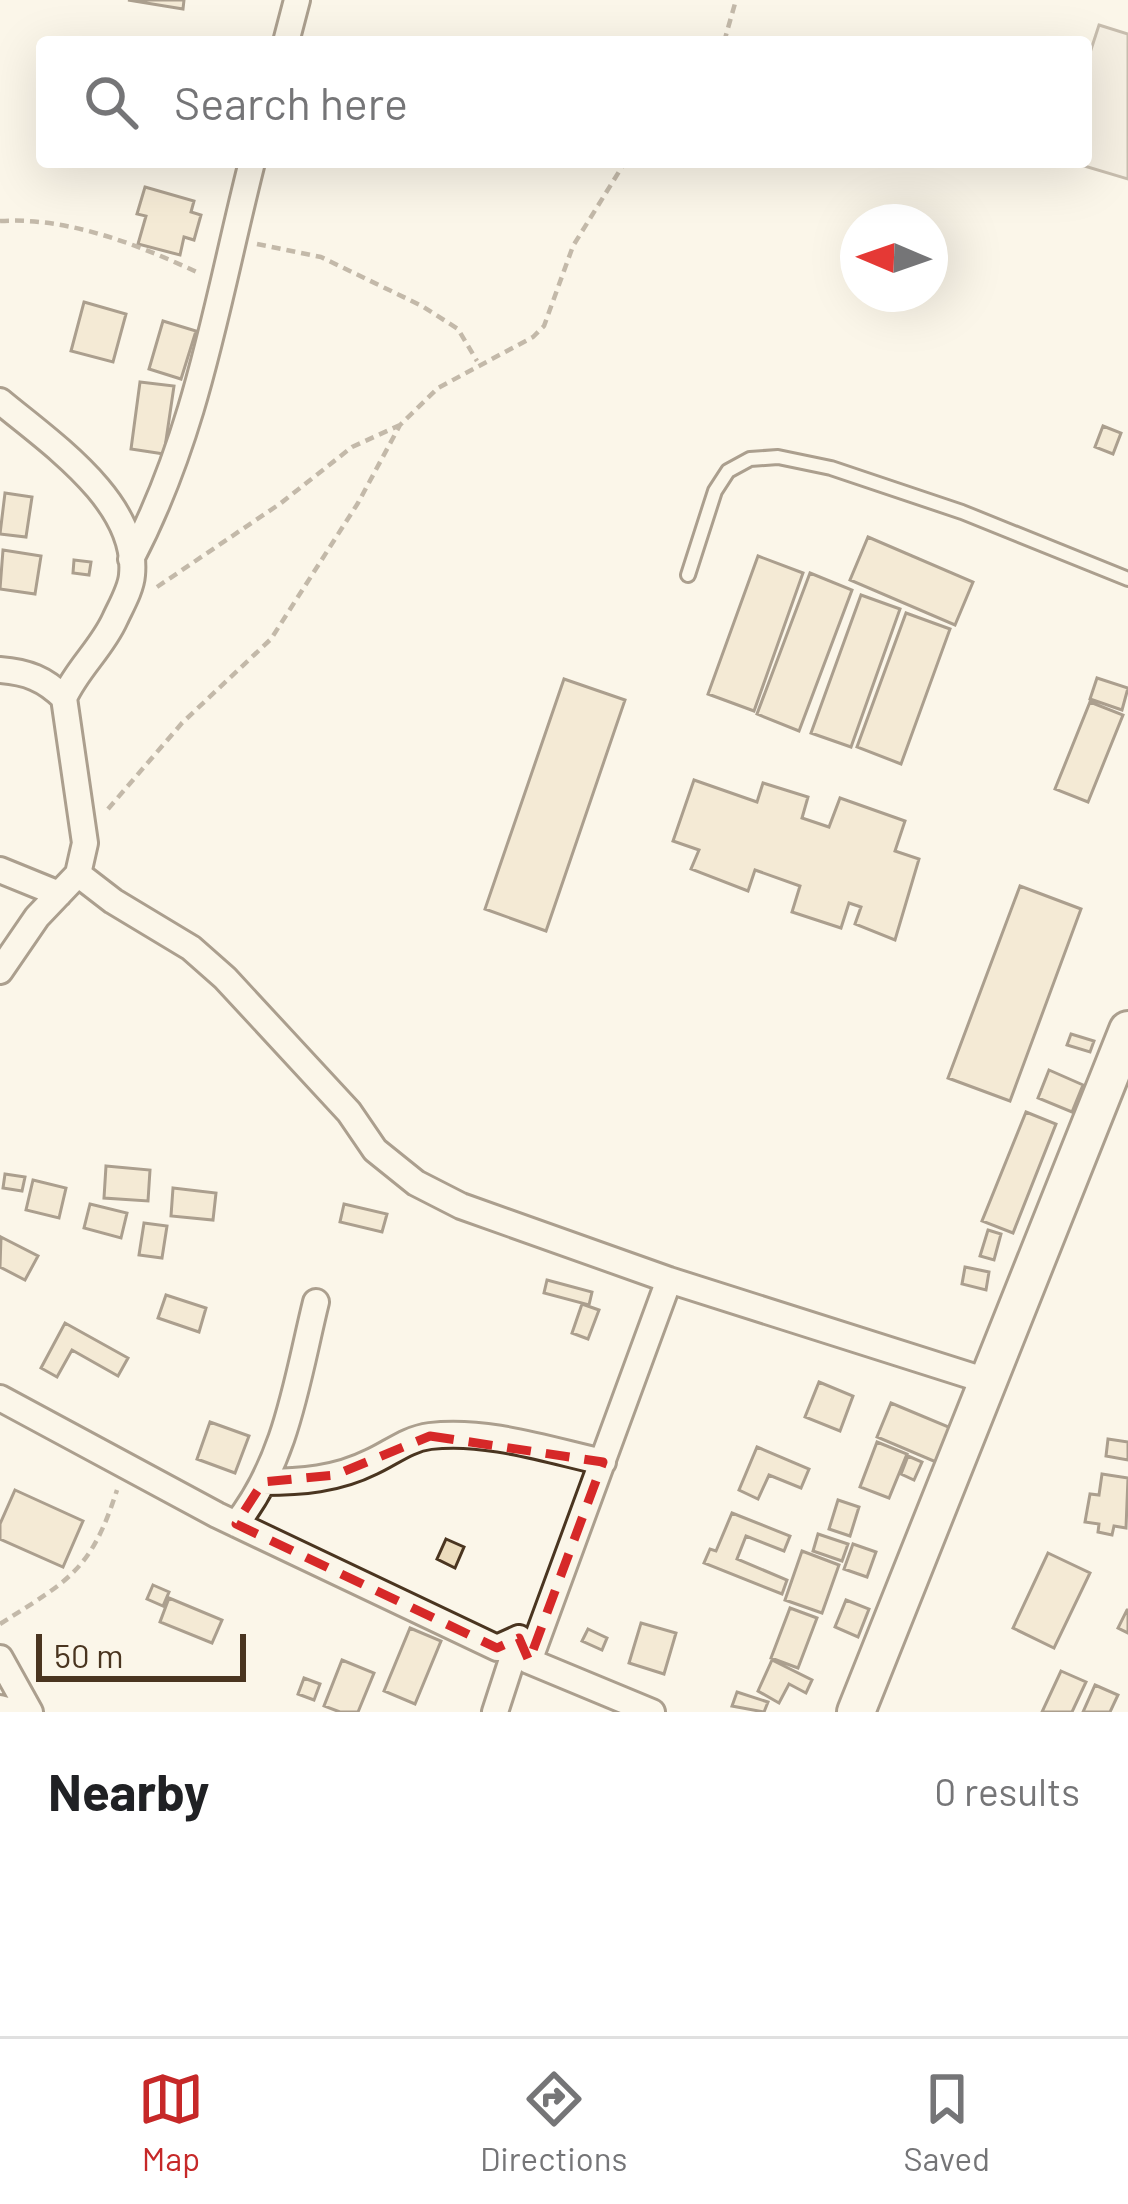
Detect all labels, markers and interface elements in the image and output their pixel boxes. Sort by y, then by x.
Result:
search box [36,36,1092,168]
icon: search [78,69,144,135]
text: Search here [174,75,408,129]
north arrow [840,204,948,312]
scale bar [36,1628,246,1681]
text: 50 m [54,1635,124,1675]
text: Nearby [48,1760,209,1821]
text: 0 results [934,1767,1080,1814]
tab: Map [138,2066,204,2178]
tab: Directions [480,2066,627,2178]
tab: Saved [903,2066,990,2178]

